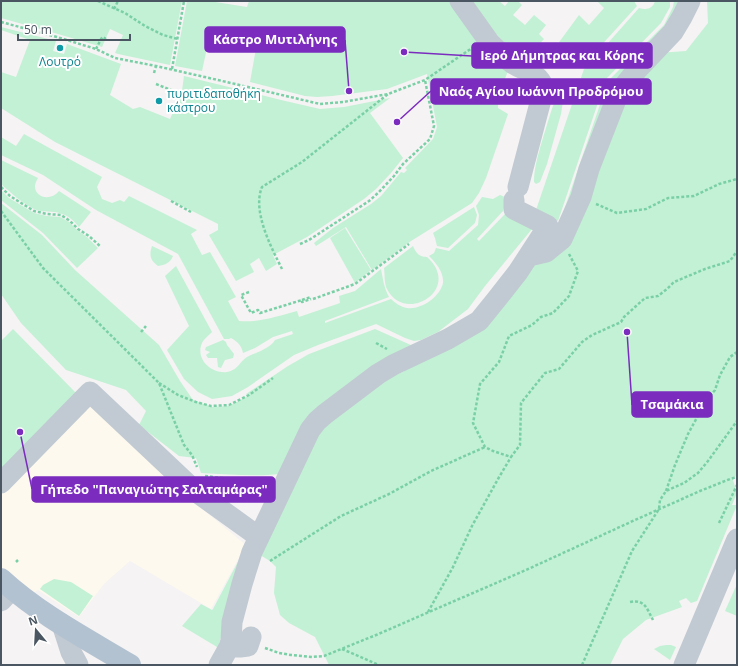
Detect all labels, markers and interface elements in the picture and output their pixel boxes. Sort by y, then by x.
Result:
scale bar [18,16,130,42]
text: 50 m [24,21,52,38]
callout: Κάστρο Μυτιλήνης [205,27,345,52]
text: Κάστρο Μυτιλήνης [213,30,338,48]
marker: Λουτρό [55,43,65,53]
callout: Ιερό Δήμητρας και Κόρης [472,43,652,68]
text: Ιερό Δήμητρας και Κόρης [480,46,644,64]
place label: Λουτρό [39,53,81,70]
callout: Ναός Αγίου Ιωάννη Προδρόμου [431,79,651,104]
text: Ναός Αγίου Ιωάννη Προδρόμου [439,82,643,100]
place label: πυριτιδαποθήκη κάστρου [167,85,261,116]
marker: πυριτιδαποθήκη κάστρου [154,96,164,106]
callout: Τσαμάκια [632,392,712,417]
text: Τσαμάκια [640,395,704,413]
callout: Γήπεδο "Παναγιώτης Σαλταμάρας" [32,477,275,502]
text: Γήπεδο "Παναγιώτης Σαλταμάρας" [40,480,268,498]
north arrow [16,610,56,650]
text: N [26,611,39,629]

